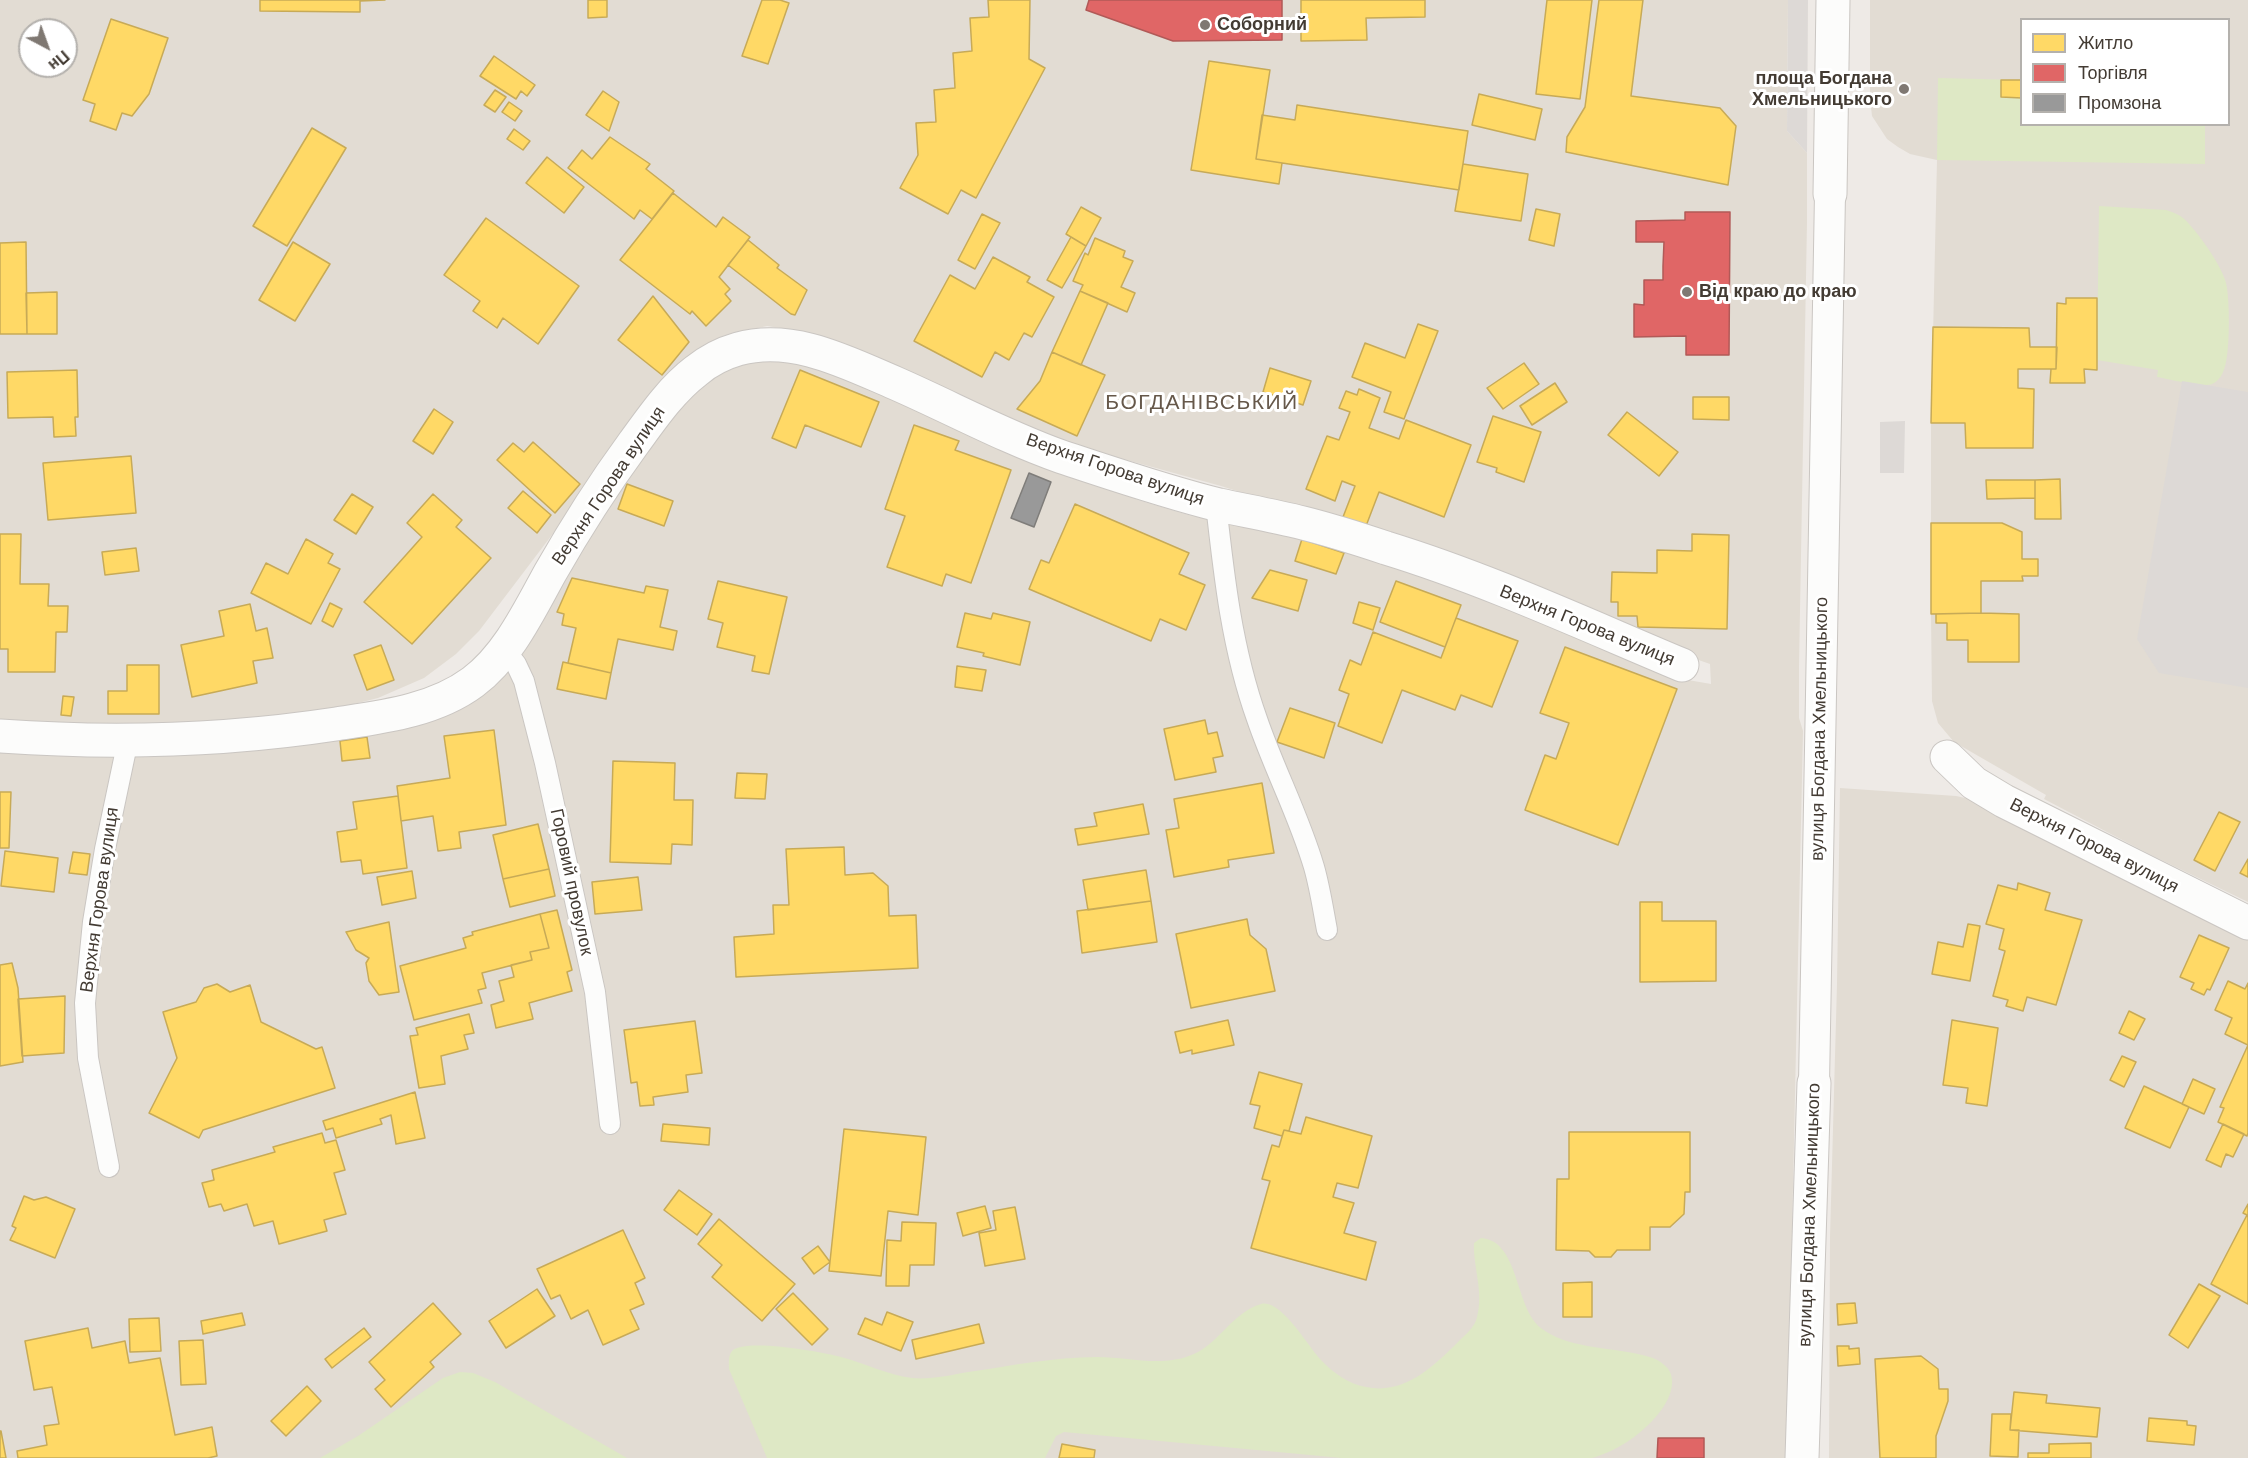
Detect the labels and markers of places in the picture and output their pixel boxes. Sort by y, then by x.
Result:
place label: Соборний [1217,14,1307,36]
marker: Соборний [1198,18,1212,32]
place label: площа Богдана Хмельницького [1752,68,1892,110]
marker: площа Богдана Хмельницького [1897,82,1911,96]
place label: Від краю до краю [1699,281,1857,303]
marker: Від краю до краю [1680,285,1694,299]

